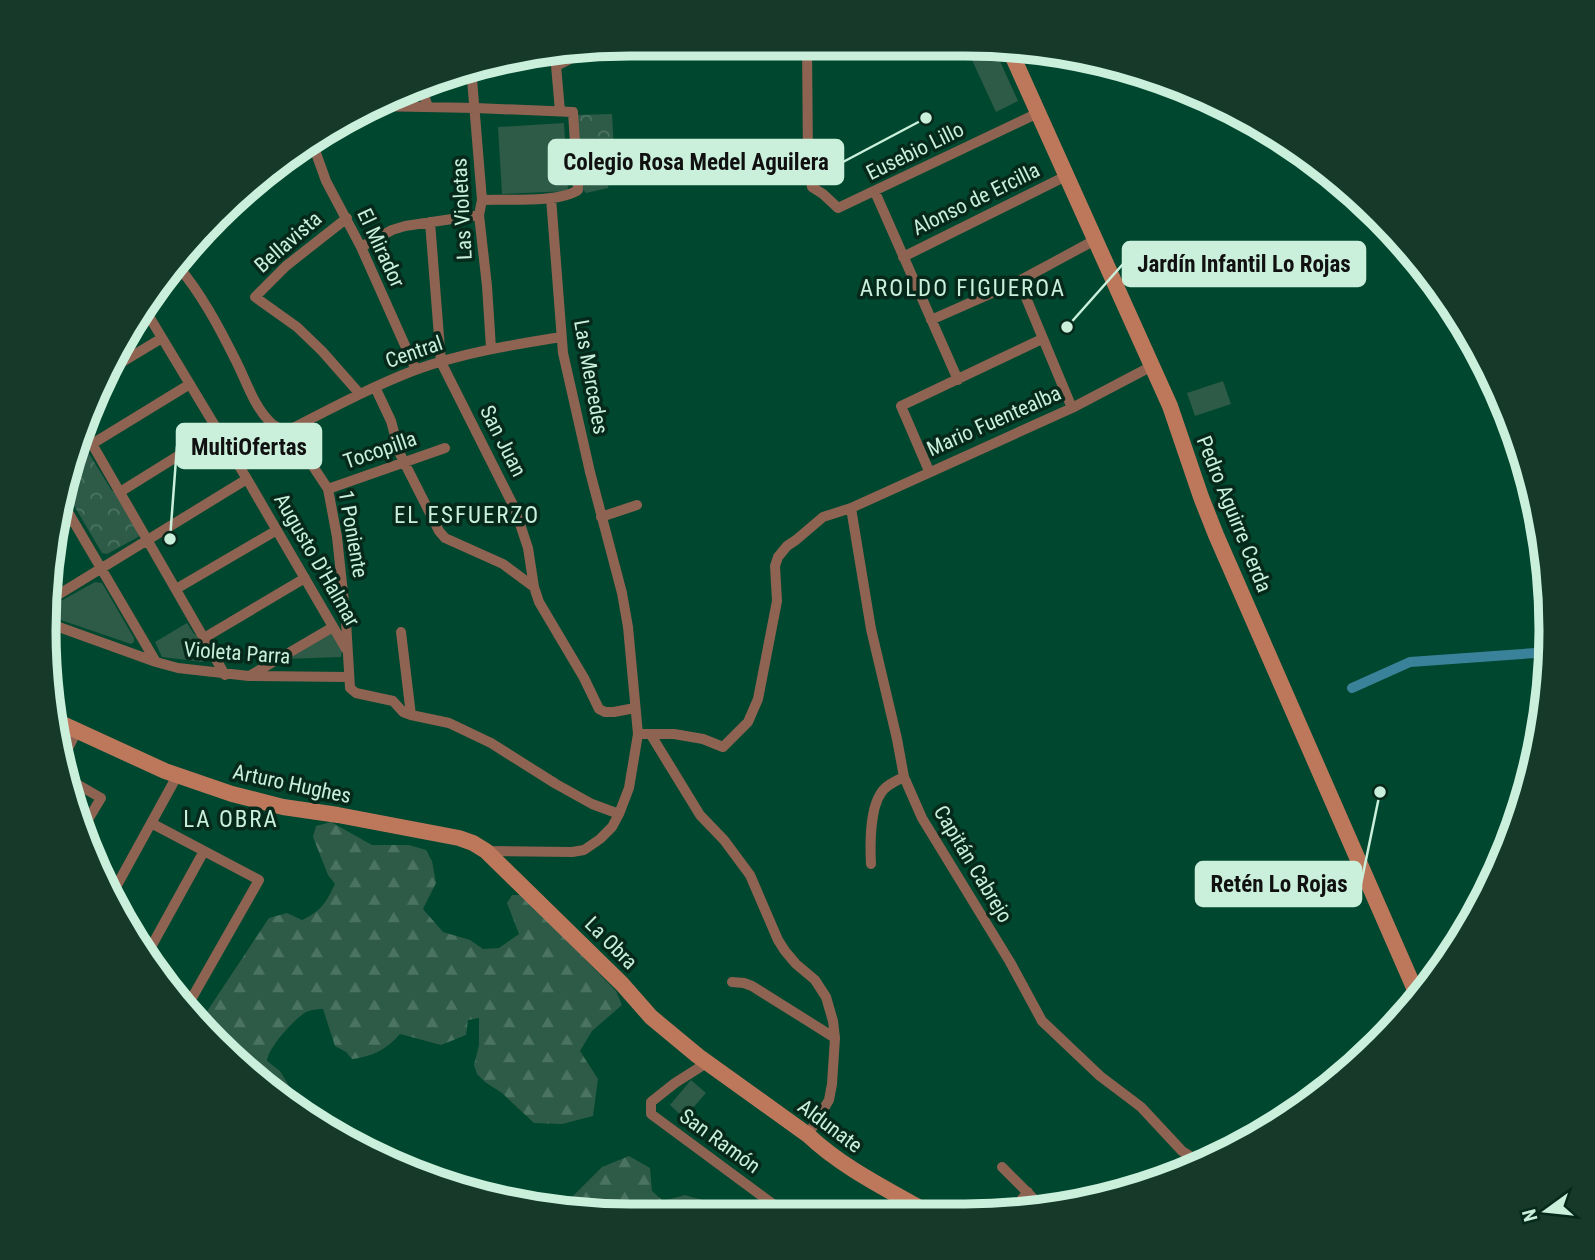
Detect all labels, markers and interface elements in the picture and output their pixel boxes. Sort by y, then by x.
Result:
street label: Eusebio Lillo [862,117,968,185]
callout: Colegio Rosa Medel Aguilera [549,140,843,184]
text: Colegio Rosa Medel Aguilera [563,149,829,176]
street label: Las Violetas [447,157,477,261]
street label: Alonso de Ercilla [908,158,1044,240]
street label: El Mirador [352,205,410,291]
street label: Bellavista [250,207,326,277]
callout: Jardín Infantil Lo Rojas [1123,242,1365,286]
text: Jardín Infantil Lo Rojas [1137,251,1351,278]
district label: AROLDO FIGUEROA [860,275,1066,302]
street label: Las Mercedes [569,318,613,436]
street label: Central [382,331,446,373]
street label: Mario Fuentealba [923,381,1065,461]
street label: San Juan [475,401,531,481]
callout: MultiOfertas [177,424,321,468]
street label: Tocopilla [340,426,420,474]
street label: Pedro Aguirre Cerda [1192,432,1276,596]
text: MultiOfertas [191,434,307,461]
street label: 1 Poniente [334,488,373,580]
street label: Augusto D'Halmar [269,489,365,631]
district label: EL ESFUERZO [394,502,540,529]
street label: Violeta Parra [183,637,291,669]
street label: Arturo Hughes [231,760,353,808]
street label: Capitán Cabrejo [929,801,1017,927]
district label: LA OBRA [183,806,279,833]
callout: Retén Lo Rojas [1196,862,1361,906]
text: Retén Lo Rojas [1210,871,1348,898]
street label: La Obra [580,912,642,974]
street label: Aldunate [793,1094,867,1158]
street label: San Ramón [675,1104,765,1178]
north arrow [1511,1176,1581,1246]
text: N [1517,1207,1543,1224]

